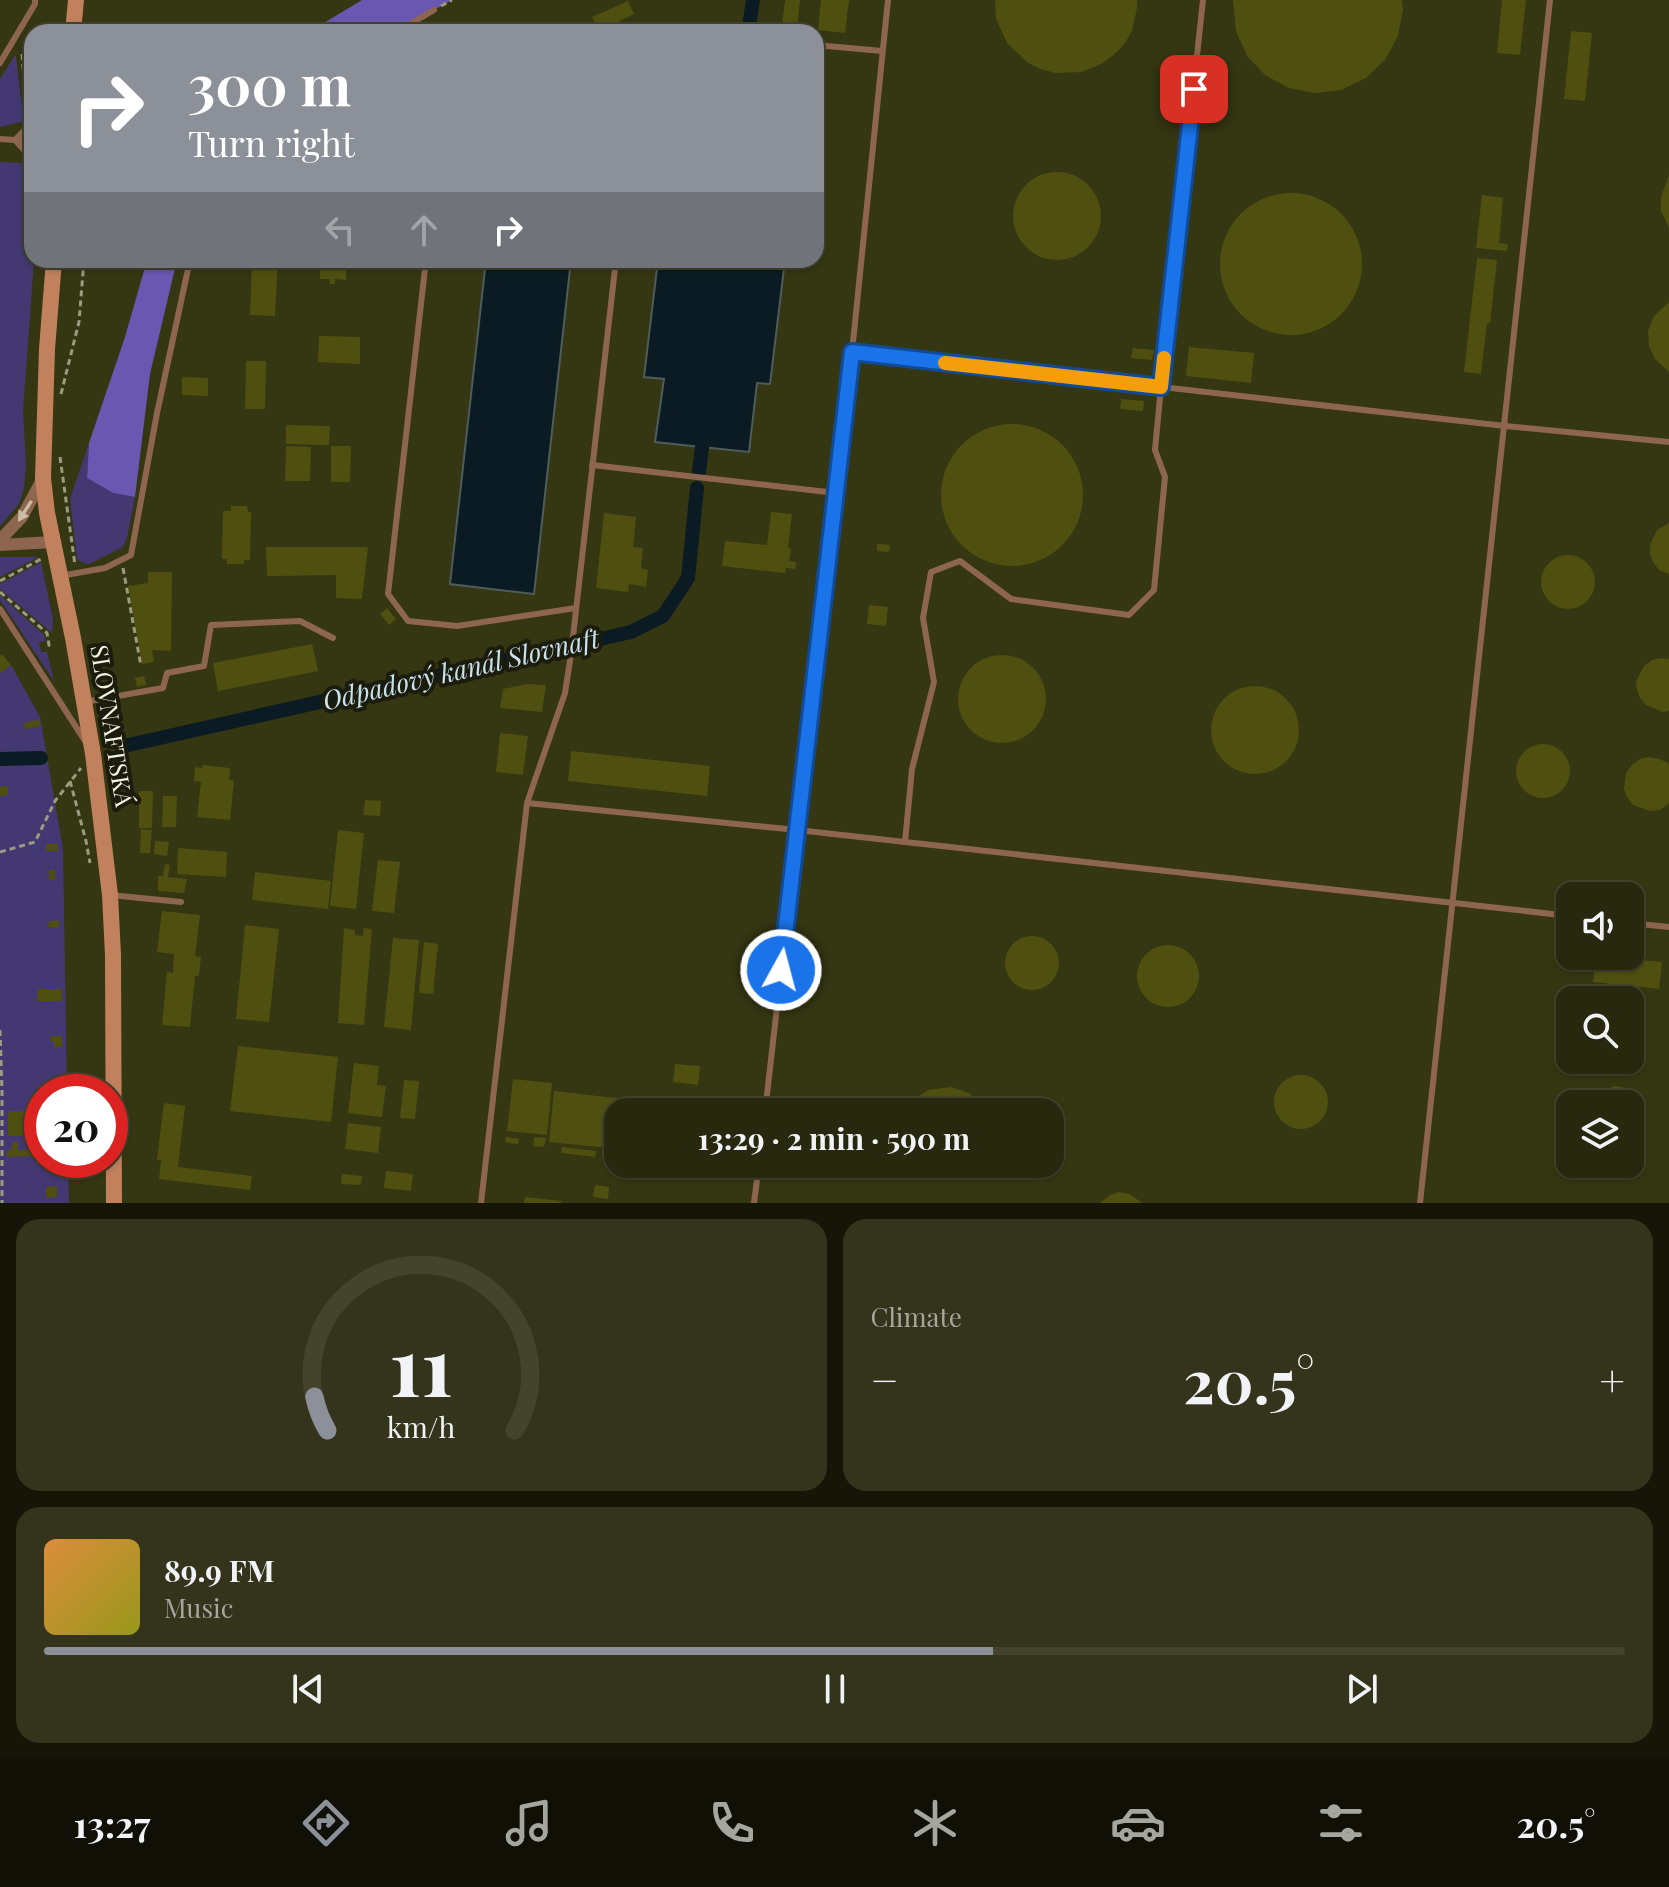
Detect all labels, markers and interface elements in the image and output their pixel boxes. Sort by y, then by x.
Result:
text: 300 m [188,46,351,121]
pin [1160,55,1228,123]
icon: right [56,56,160,160]
icon: arrive [1172,67,1216,111]
text: Turn right [188,118,355,166]
icon: left [318,208,362,252]
icon: ahead [402,208,446,252]
icon: right [486,208,530,252]
one-way arrow [18,500,32,522]
water label: Odpadový kanál Slovnaft [319,619,604,717]
street label: SLOVNAFTSKÁ [84,642,142,810]
map controls [1556,882,1644,1178]
button: sound [1556,882,1644,970]
position arrow [739,928,823,1012]
button: search [1556,986,1644,1074]
speed limit sign: 20 [24,1074,128,1178]
button: layers [1556,1090,1644,1178]
text: 13:29 · 2 min · 590 m [698,1118,970,1158]
text: Climate [871,1299,962,1334]
text: 11 [389,1307,453,1418]
text: 20.5° [1183,1339,1315,1419]
text: − [871,1349,899,1408]
text: + [1599,1349,1625,1408]
text: km/h [387,1407,456,1445]
text: 89.9 FM [164,1550,274,1590]
text: Music [164,1590,233,1625]
icon: previous [286,1667,330,1711]
icon: pause [813,1667,857,1711]
icon: next [1340,1667,1384,1711]
icon: directions [298,1795,354,1851]
icon: music [501,1795,557,1851]
icon: phone [704,1795,760,1851]
icon: climate [907,1795,963,1851]
icon: car [1110,1795,1166,1851]
icon: filters [1313,1795,1369,1851]
text: 13:27 [74,1799,150,1847]
text: 20.5° [1517,1799,1595,1847]

